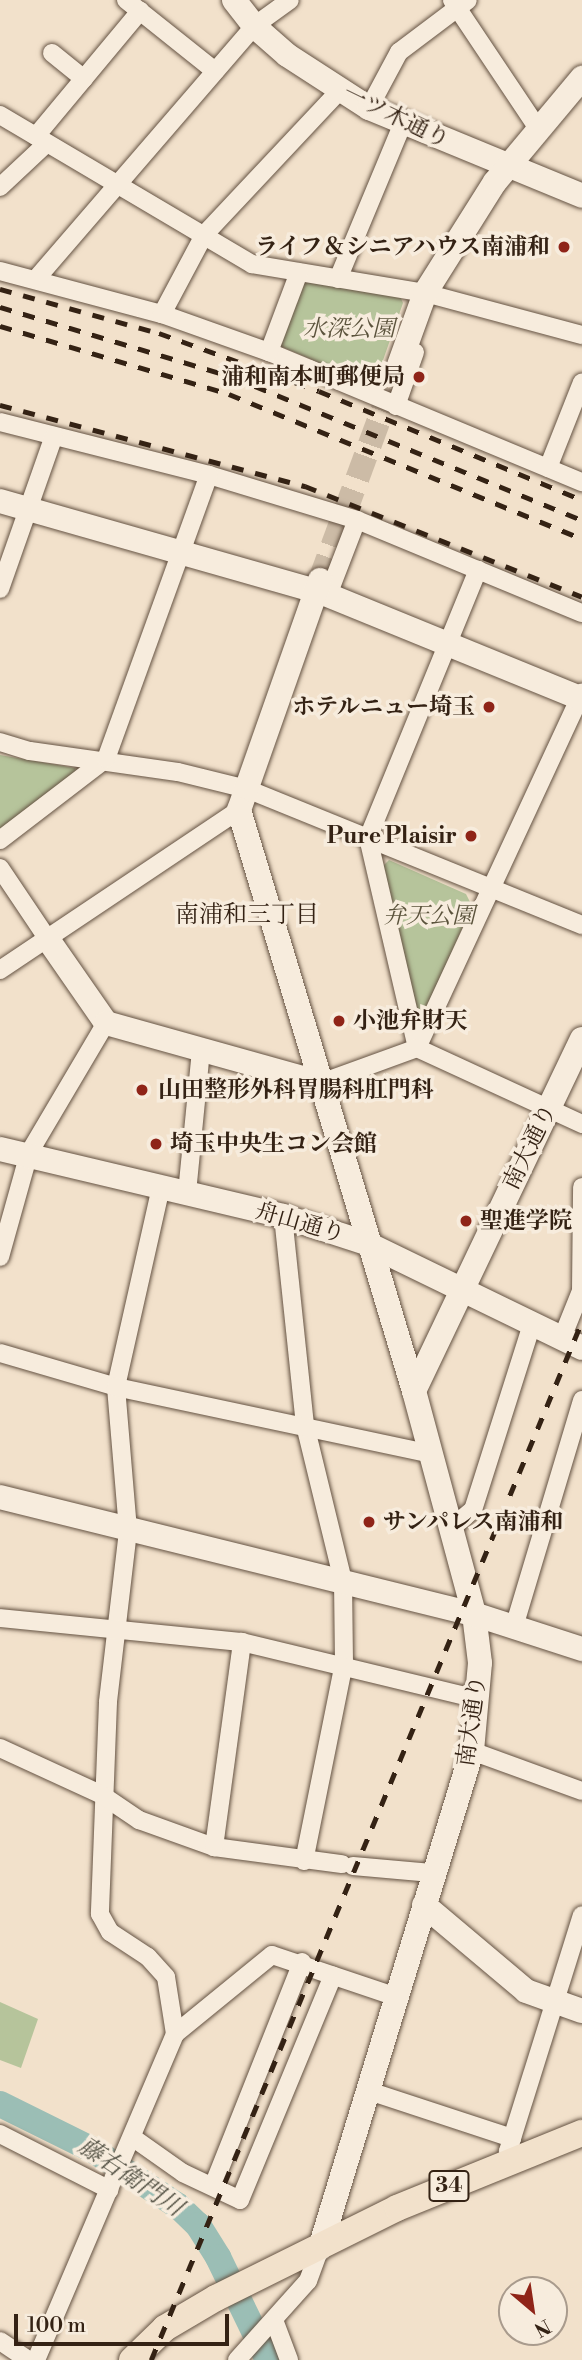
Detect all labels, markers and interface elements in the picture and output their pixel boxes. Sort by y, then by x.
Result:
street label: 一ツ木通り [338,79,454,155]
place label: ライフ＆シニアハウス南浦和 [251,233,550,261]
marker: ライフ＆シニアハウス南浦和 [556,239,572,255]
park label: 水深公園 [303,315,395,343]
place label: 浦和南本町郵便局 [221,363,405,391]
marker: 浦和南本町郵便局 [411,369,427,385]
place label: ホテルニュー埼玉 [291,693,475,721]
marker: ホテルニュー埼玉 [481,699,497,715]
place label: Pure Plaisir [327,822,457,850]
marker: Pure Plaisir [463,828,479,844]
district label: 南浦和三丁目 [175,902,319,930]
park label: 弁天公園 [383,902,475,930]
place label: 小池弁財天 [353,1007,468,1035]
marker: 小池弁財天 [331,1013,347,1029]
place label: 山田整形外科胃腸科肛門科 [158,1076,434,1104]
marker: 山田整形外科胃腸科肛門科 [132,1080,152,1100]
street label: 南大通り [497,1100,563,1194]
place label: 埼玉中央生コン会館 [170,1130,377,1158]
marker: 埼玉中央生コン会館 [148,1136,164,1152]
street label: 舟山通り [252,1197,348,1249]
place label: 聖進学院 [480,1207,572,1235]
marker: 聖進学院 [458,1213,474,1229]
place label: サンパレス南浦和 [383,1508,567,1536]
marker: サンパレス南浦和 [361,1514,377,1530]
street label: 南大通り [452,1674,492,1768]
water label: 藤右衛門川 [72,2133,188,2223]
road number: 34 [428,2168,470,2204]
north arrow [498,2276,568,2346]
scale bar [18,2300,233,2344]
text: 100 m [27,2313,86,2339]
text: N [530,2313,555,2342]

